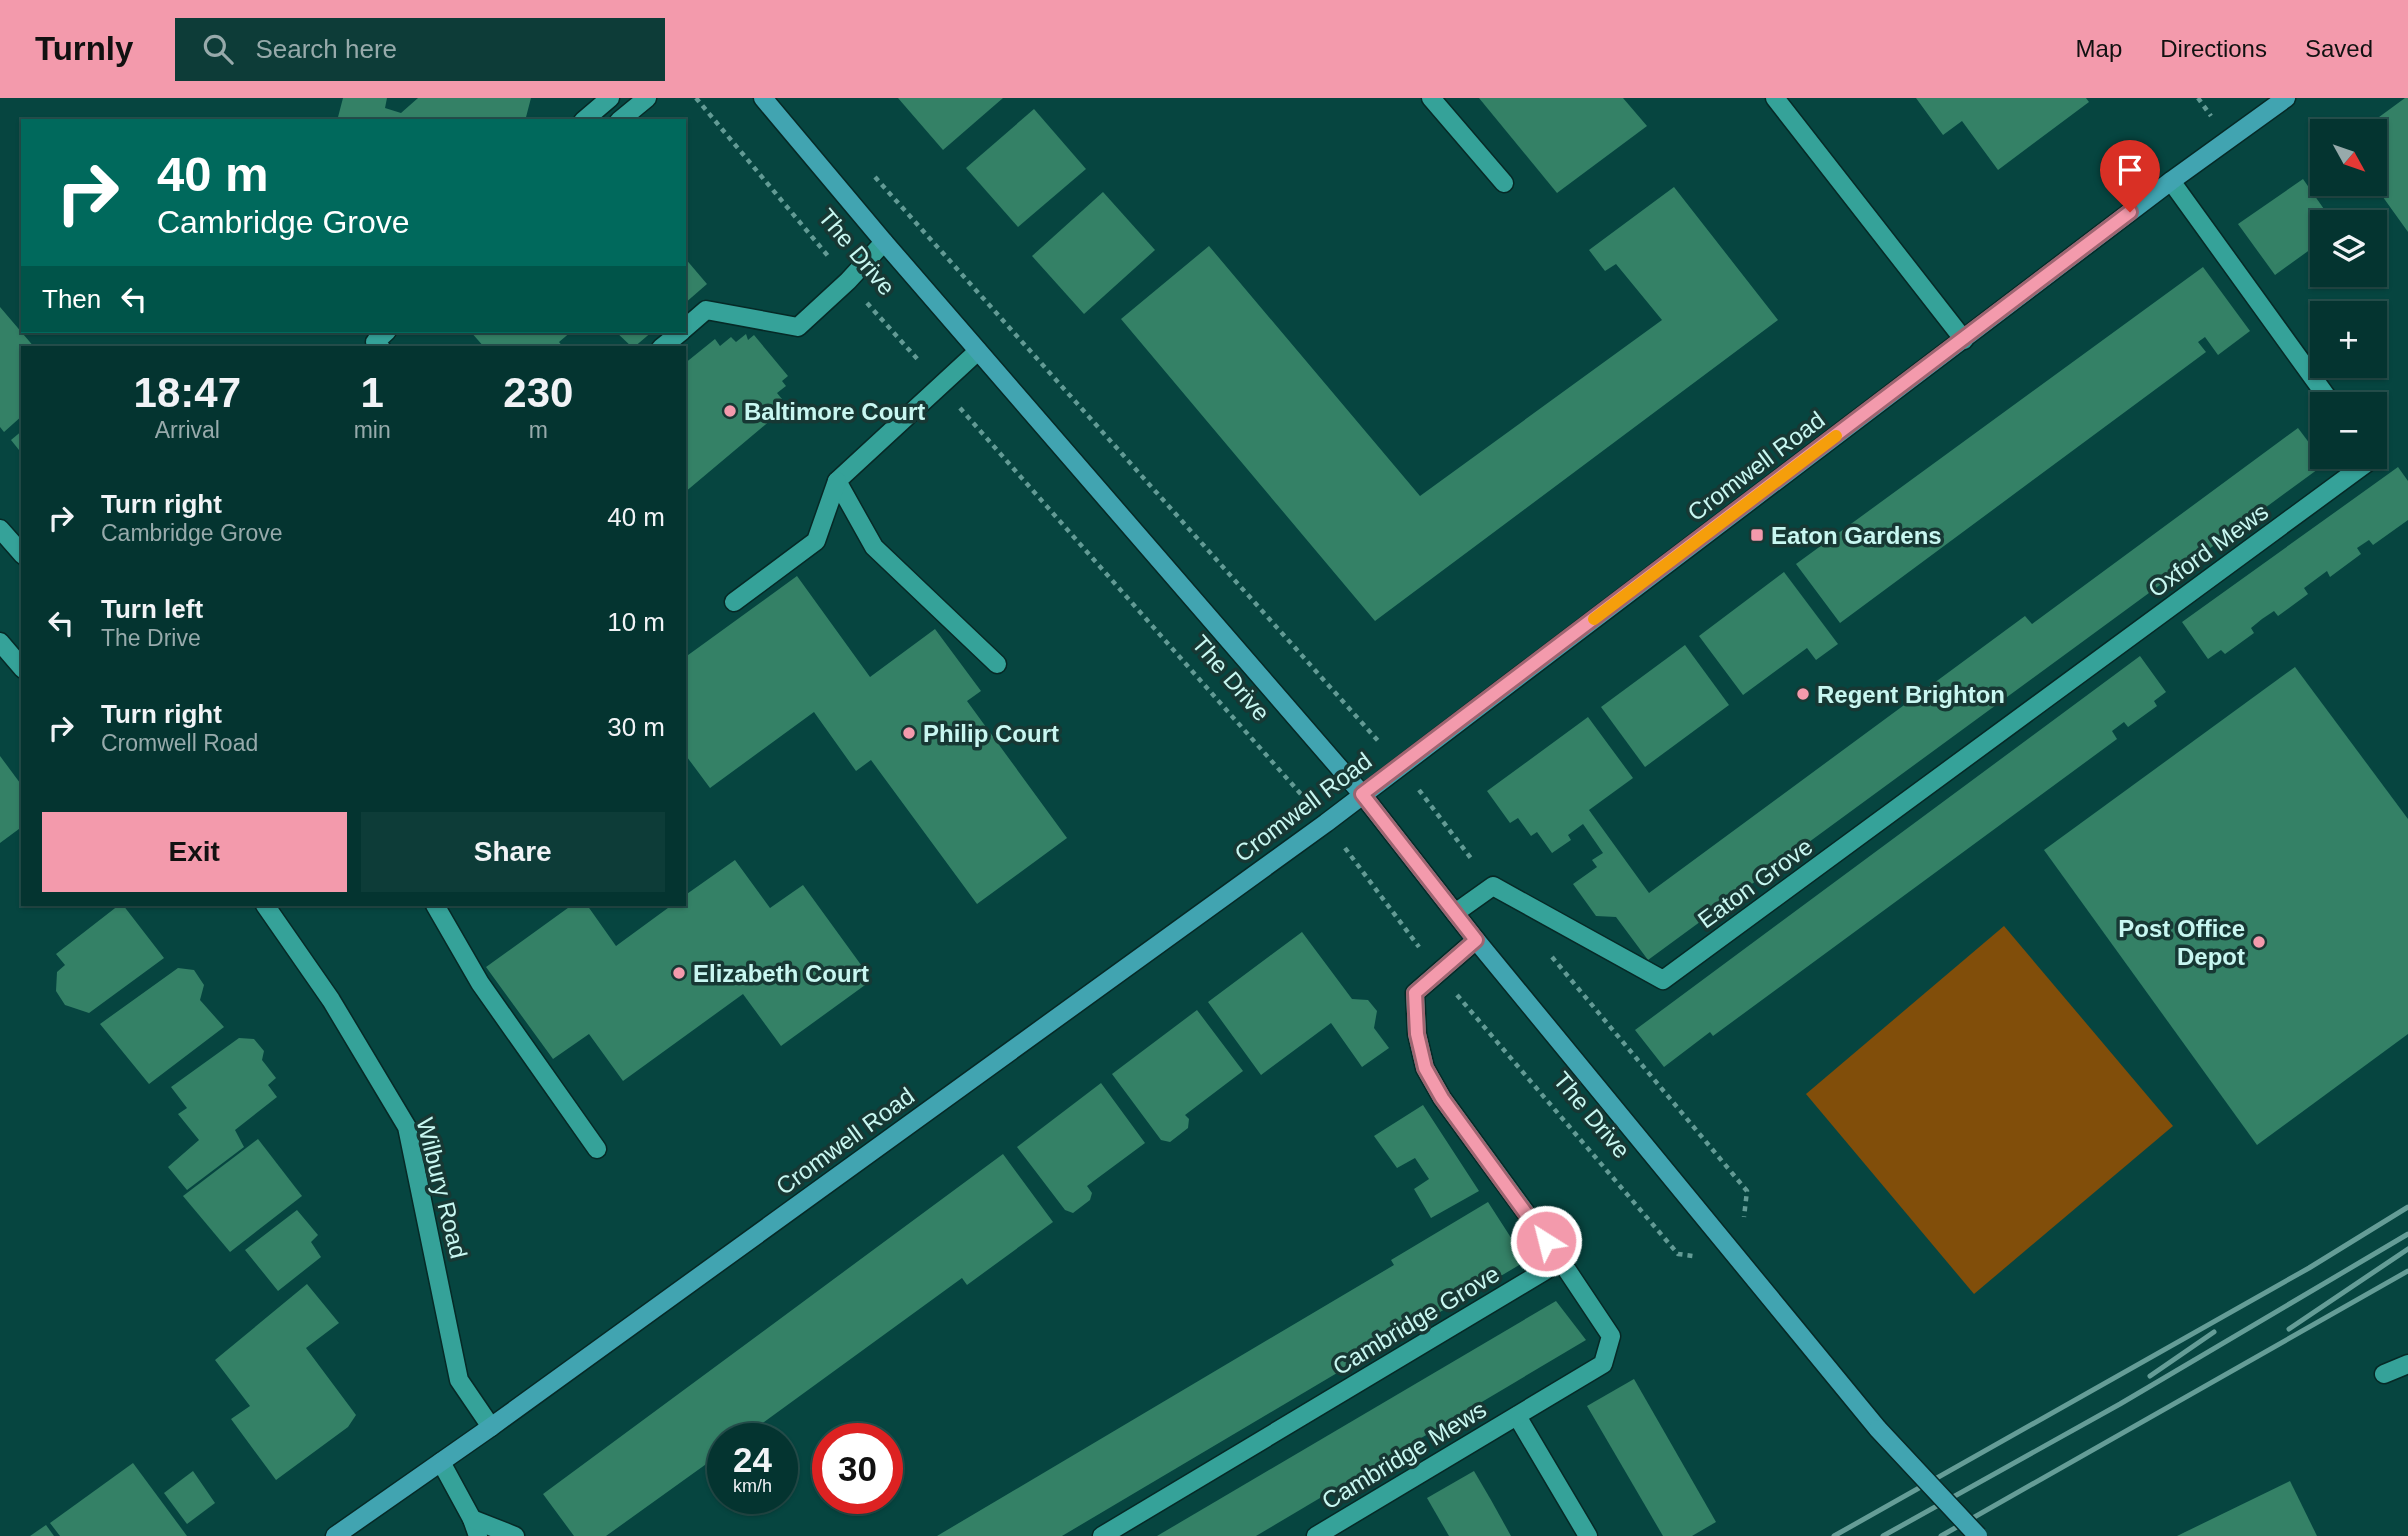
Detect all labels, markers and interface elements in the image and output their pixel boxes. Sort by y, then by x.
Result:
search box [175,18,665,81]
text: Turnly [35,30,133,67]
icon: search [199,30,237,68]
text: Search here [255,34,397,64]
text: Map [2076,35,2122,62]
text: Directions [2160,35,2267,62]
text: Saved [2305,35,2373,62]
north arrow [2310,119,2387,196]
map controls [2310,119,2387,469]
pin [2100,140,2160,212]
icon: right [42,147,133,238]
text: 40 m [157,147,269,201]
icon: arrive [2111,151,2149,189]
street label: The Drive [813,203,901,301]
text: Cambridge Grove [157,204,410,240]
button: layers [2310,210,2387,287]
icon: left [115,280,153,318]
text: Then [42,284,101,314]
button: + [2310,301,2387,378]
text: 18:47 [134,369,241,416]
text: 1 [360,369,384,416]
text: 230 [503,369,573,416]
button: − [2310,392,2387,469]
place label: Baltimore Court [744,398,925,425]
marker: Baltimore Court [722,403,738,419]
street label: Cromwell Road [1682,406,1830,526]
text: Arrival [155,417,220,443]
text: min [354,417,391,443]
text: m [529,417,548,443]
text: Turn right [101,489,222,519]
street label: Oxford Mews [2143,498,2273,602]
icon: right [42,499,80,537]
text: 40 m [607,502,665,532]
text: Cambridge Grove [101,520,283,546]
place label: Eaton Gardens [1771,522,1942,549]
marker: Eaton Gardens [1749,527,1765,543]
text: Turn left [101,594,203,624]
icon: left [42,604,80,642]
text: 10 m [607,607,665,637]
text: The Drive [101,625,201,651]
street label: The Drive [1187,630,1275,726]
place label: Regent Brighton [1817,681,2005,708]
marker: Regent Brighton [1795,686,1811,702]
text: Turn right [101,699,222,729]
icon: right [42,709,80,747]
text: 30 m [607,712,665,742]
place label: Philip Court [923,720,1059,747]
marker: Philip Court [901,725,917,741]
text: Cromwell Road [101,730,258,756]
street label: Cromwell Road [1229,747,1377,867]
button: Exit [42,812,347,892]
button: Share [361,812,665,892]
street label: Eaton Grove [1693,832,1817,934]
place label: Post Office Depot [2118,915,2245,970]
marker: Post Office Depot [2251,934,2267,950]
place label: Elizabeth Court [693,960,869,987]
marker: Elizabeth Court [671,965,687,981]
street label: The Drive [1548,1066,1636,1164]
street label: Cromwell Road [771,1082,919,1200]
street label: Wilbury Road [411,1115,473,1261]
position arrow [1509,1204,1583,1278]
street label: Cambridge Grove [1328,1260,1504,1380]
street label: Cambridge Mews [1317,1395,1491,1515]
speed limit sign: 30 [812,1423,903,1514]
text: 24 [733,1440,772,1479]
text: km/h [733,1476,772,1496]

